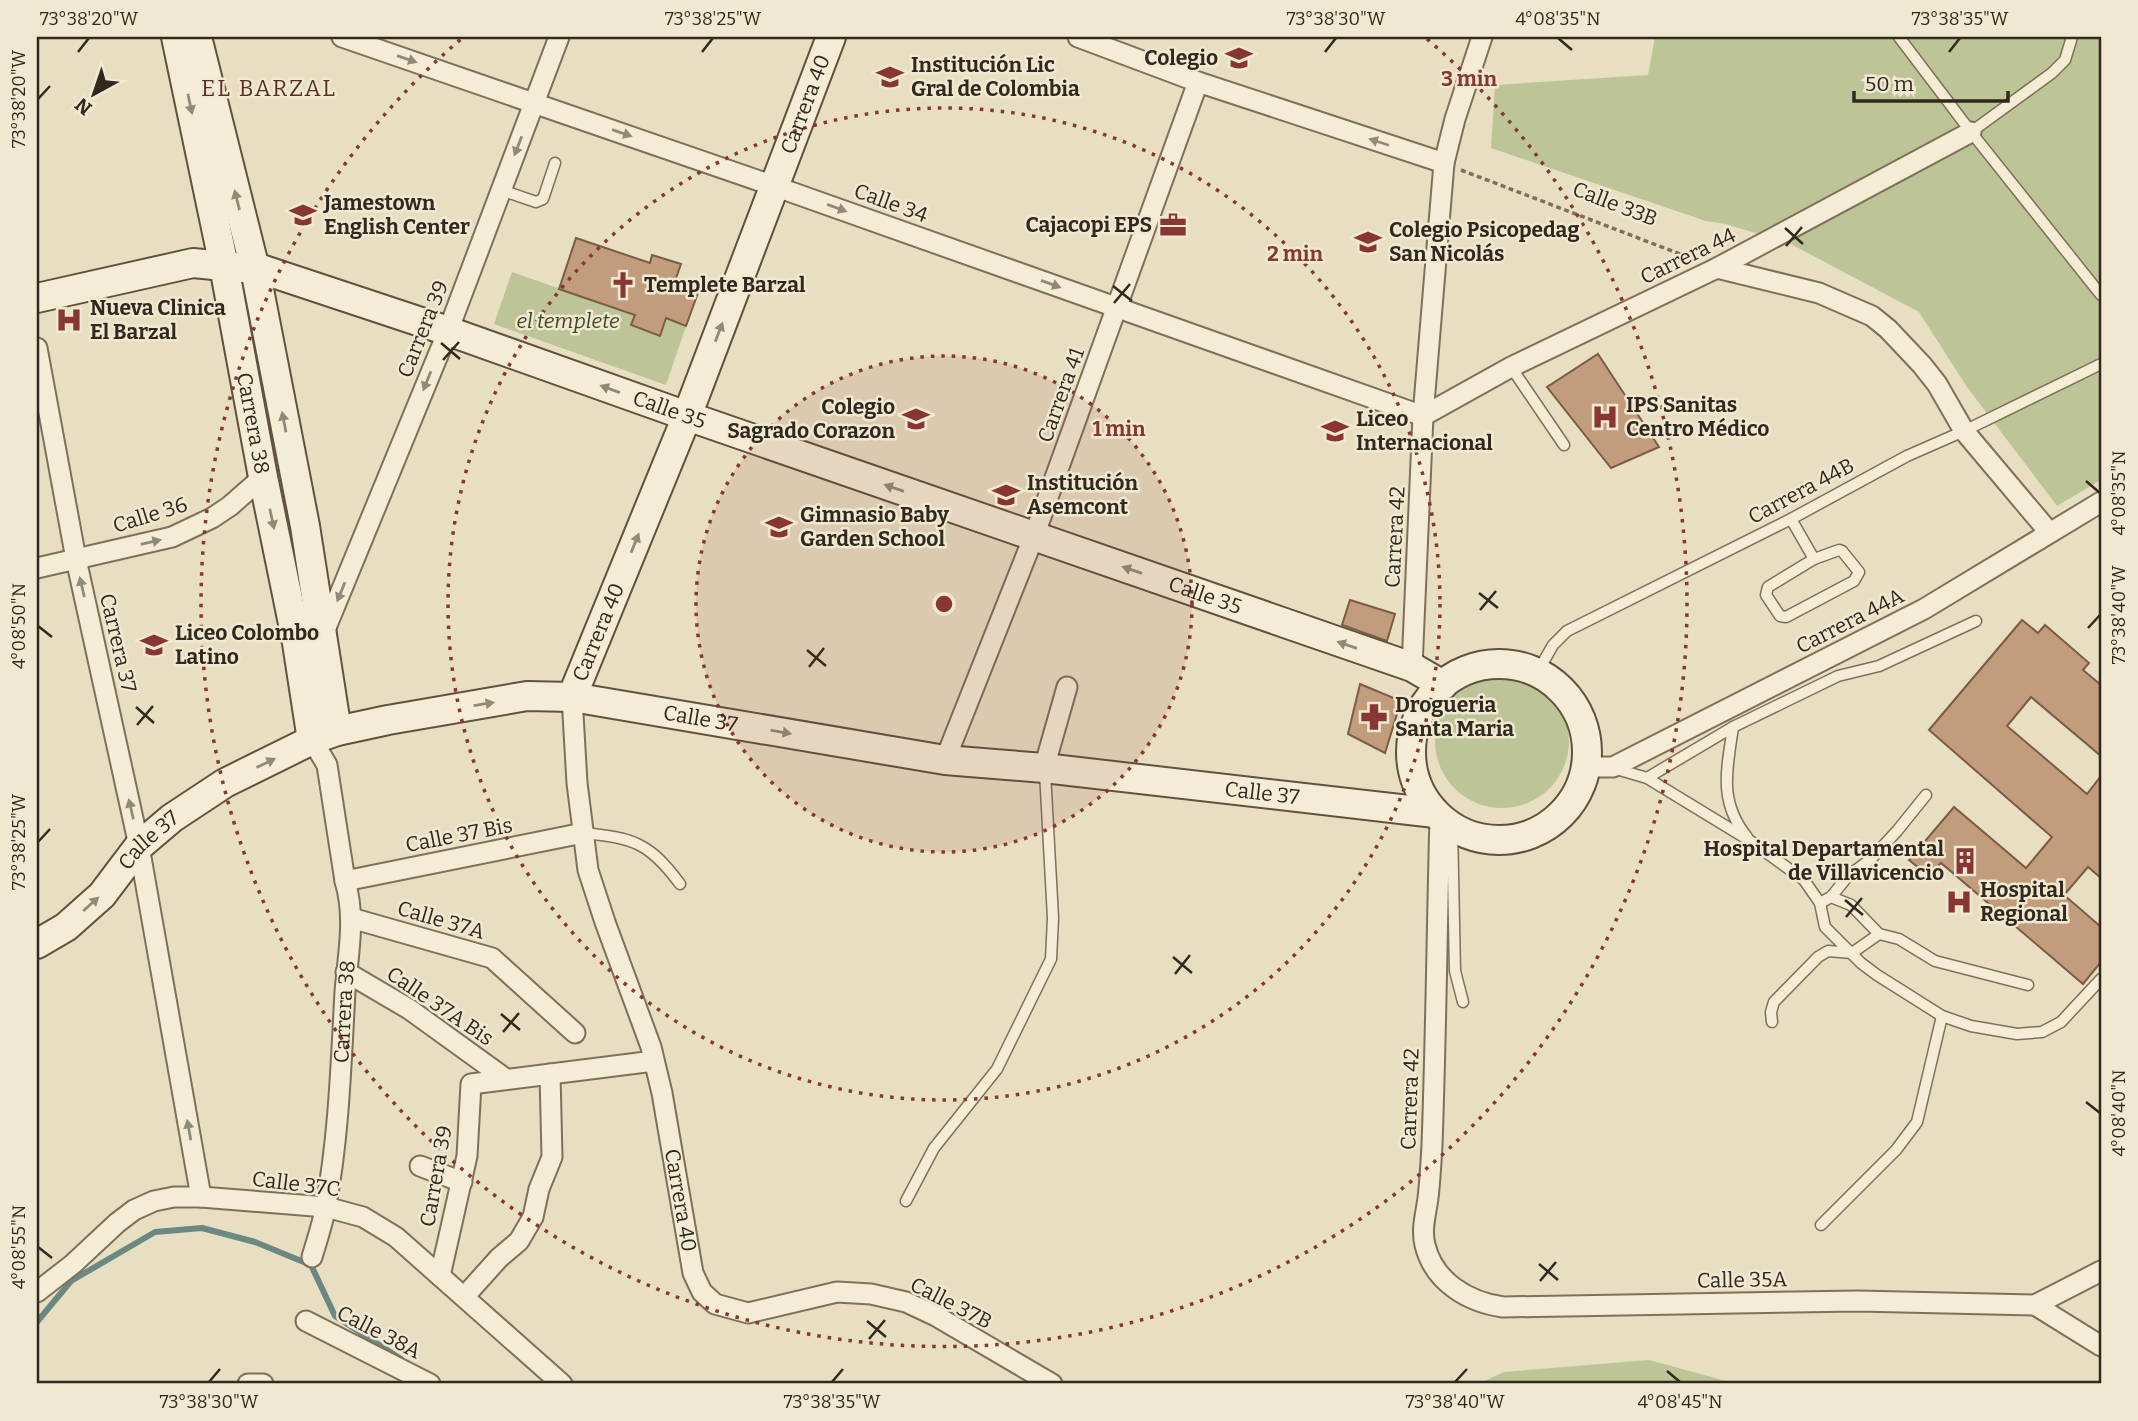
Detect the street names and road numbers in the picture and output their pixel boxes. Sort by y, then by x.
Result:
street label: Carrera 40 [775,51,836,158]
street label: Calle 33B [1569,176,1661,232]
street label: Calle 34 [851,178,931,228]
street label: Carrera 44 [1636,222,1740,290]
street label: Carrera 39 [392,277,454,381]
street label: Carrera 41 [1032,344,1090,446]
street label: Carrera 38 [231,370,275,476]
street label: Calle 35 [629,385,709,435]
street label: Carrera 44B [1744,452,1858,530]
street label: Carrera 42 [1379,485,1411,589]
street label: Calle 36 [110,491,190,539]
street label: Calle 35 [1165,571,1245,620]
street label: Carrera 40 [567,579,630,685]
street label: Carrera 44A [1792,583,1908,659]
street label: Carrera 37 [94,591,142,695]
street label: Calle 37 [661,700,740,738]
street label: Calle 37 [1223,776,1301,810]
street label: Calle 37 [113,805,185,875]
street label: Calle 37 Bis [403,812,515,858]
street label: Calle 37A [394,895,488,945]
street label: Carrera 38 [328,959,361,1064]
street label: Calle 37A Bis [382,961,498,1051]
street label: Carrera 42 [1395,1048,1425,1150]
street label: Carrera 39 [414,1123,458,1229]
street label: Carrera 40 [659,1147,702,1254]
street label: Calle 37C [251,1166,341,1202]
street label: Calle 35A [1697,1266,1788,1294]
street label: Calle 37B [906,1271,996,1335]
street label: Calle 38A [333,1300,426,1364]

